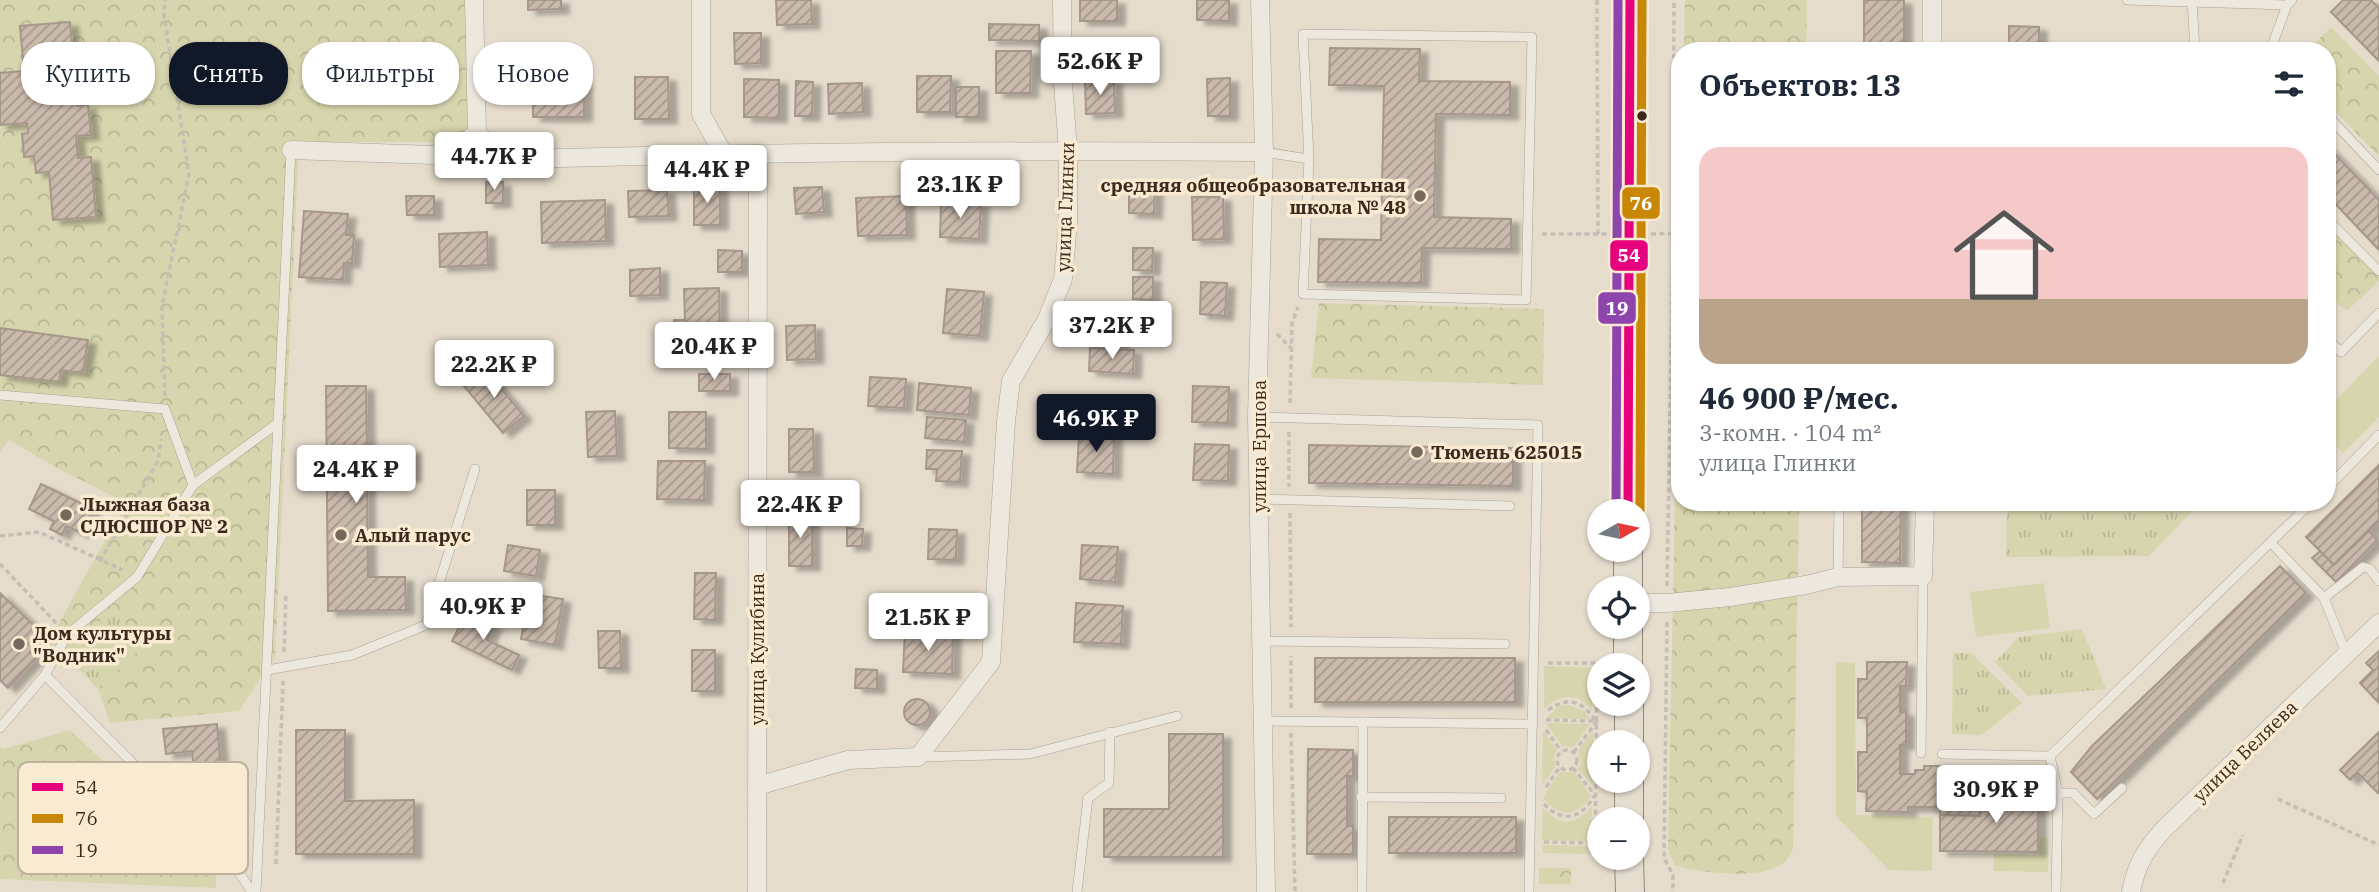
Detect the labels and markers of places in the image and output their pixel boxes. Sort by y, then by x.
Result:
pin: 52.6K ₽ [1035,38,1165,97]
unlabelled marker [1635,109,1649,123]
pin: 44.7K ₽ [429,132,559,192]
pin: 44.4K ₽ [642,146,772,205]
pin: 23.1K ₽ [895,160,1025,220]
place label: средняя общеобразовательная школа № 48 [1101,173,1406,219]
marker: средняя общеобразовательная школа № 48 [1412,188,1428,204]
pin: 37.2K ₽ [1047,302,1177,361]
pin: 20.4K ₽ [649,322,779,382]
pin: 22.2K ₽ [429,340,559,400]
pin: 46.9K ₽ [1031,394,1161,454]
place label: Тюмень 625015 [1431,440,1582,464]
marker: Тюмень 625015 [1409,444,1425,460]
pin: 24.4K ₽ [291,446,421,505]
pin: 22.4K ₽ [735,480,865,540]
place label: Лыжная база СДЮСШОР № 2 [80,492,228,538]
marker: Лыжная база СДЮСШОР № 2 [58,507,74,523]
place label: Алый парус [355,523,471,547]
marker: Алый парус [333,527,349,543]
pin: 40.9K ₽ [418,582,548,642]
pin: 21.5K ₽ [863,594,993,653]
place label: Дом культуры "Водник" [33,621,171,667]
marker: Дом культуры "Водник" [11,636,27,652]
pin: 30.9K ₽ [1931,766,2061,825]

